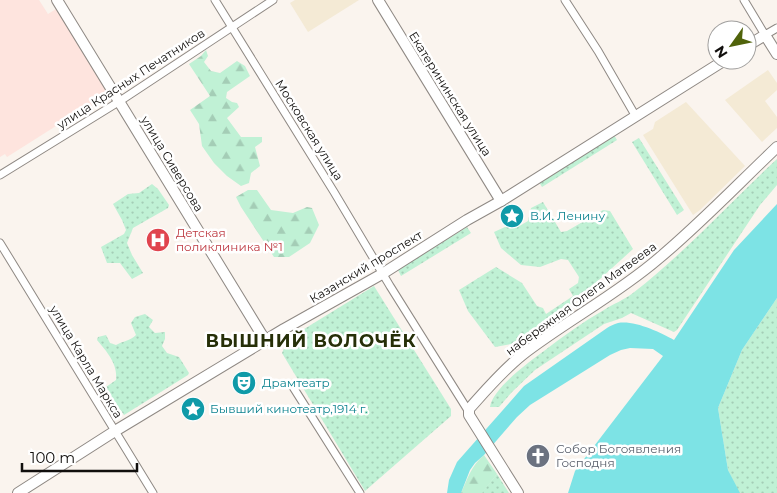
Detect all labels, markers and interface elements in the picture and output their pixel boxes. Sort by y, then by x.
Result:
north arrow [707,20,757,70]
street label: улица Красных Печатников [53,25,207,133]
street label: Екатерининская улица [406,29,495,159]
text: N [710,42,732,62]
street label: Московская улица [272,77,347,183]
street label: улица Сиверсова [137,112,207,214]
place icon: В.И. Ленину [499,203,525,229]
place label: В.И. Ленину [530,208,605,223]
place label: Детская поликлиника №1 [176,225,283,254]
hospital icon: Детская поликлиника №1 [145,227,171,253]
street label: Казанский проспект [307,227,425,306]
street label: набережная Олега Матвеева [502,239,659,358]
street label: улица Карла Маркса [46,302,126,421]
district label: ВЫШНИЙ ВОЛОЧЁК [205,330,417,352]
theatre icon: Драмтеатр [231,370,257,396]
place label: Драмтеатр [262,375,330,390]
place icon: Бывший кинотеатр,1914 г. [180,396,206,422]
place label: Бывший кинотеатр,1914 г. [210,401,367,416]
scale bar [22,440,138,472]
place label: Собор Богоявления Господня [556,441,681,470]
church icon: Собор Богоявления Господня [525,443,551,469]
text: 100 m [30,448,75,467]

